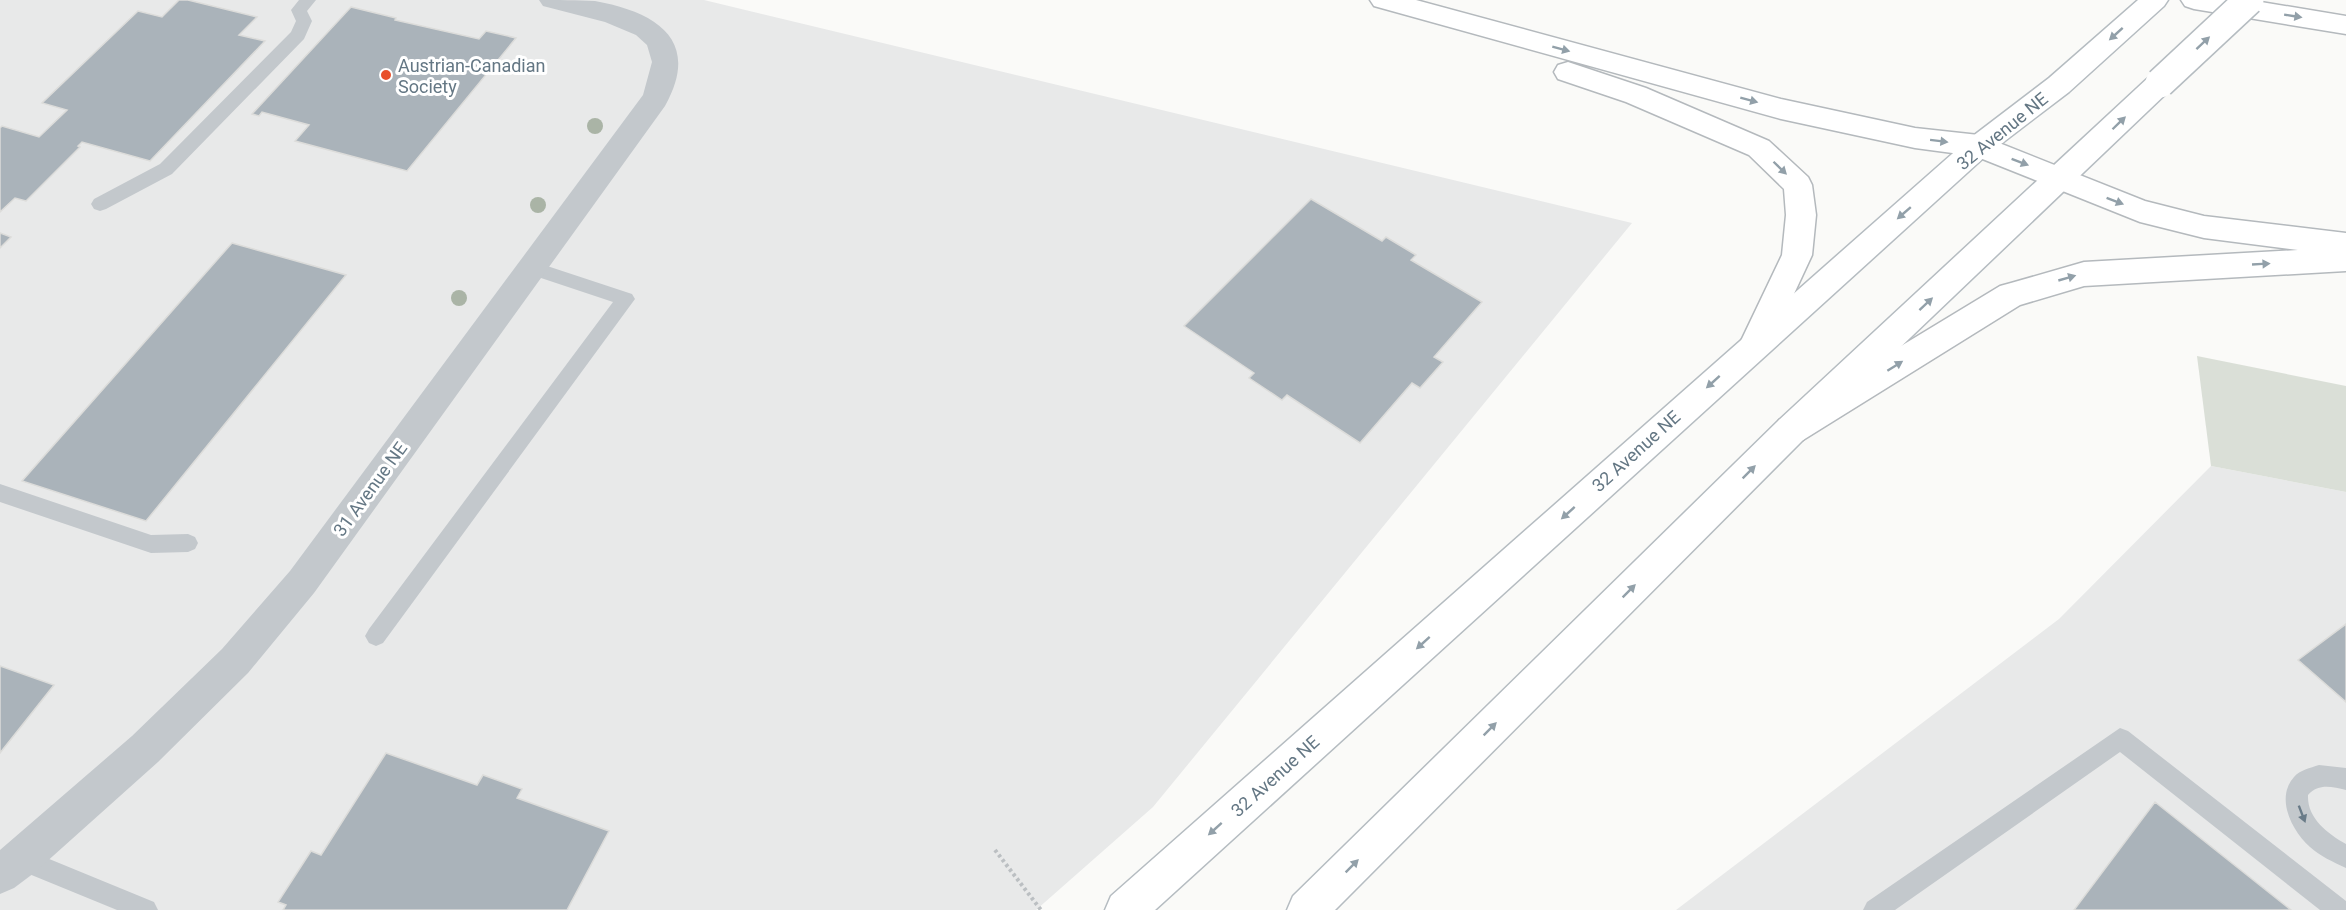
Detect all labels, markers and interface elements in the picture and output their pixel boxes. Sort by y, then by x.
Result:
one-way arrow [2284,12,2303,21]
one-way arrow [2109,27,2124,41]
one-way arrow [2196,36,2211,50]
one-way arrow [1552,44,1570,54]
place label: Austrian-Canadian Society [398,55,545,97]
marker: Austrian-Canadian Society [379,68,393,82]
street label: 32 Avenue NE [1952,88,2052,174]
one-way arrow [1740,96,1758,105]
one-way arrow [2111,116,2126,130]
one-way arrow [1930,136,1949,146]
one-way arrow [2011,158,2029,167]
one-way arrow [1773,161,1788,175]
one-way arrow [2106,197,2124,206]
one-way arrow [1897,206,1912,219]
one-way arrow [2252,259,2271,269]
one-way arrow [2058,273,2076,283]
one-way arrow [1918,298,1933,311]
one-way arrow [1887,361,1903,372]
one-way arrow [1706,375,1721,388]
street label: 32 Avenue NE [1588,406,1684,496]
street label: 31 Avenue NE [329,438,411,540]
one-way arrow [1742,465,1757,479]
one-way arrow [1561,506,1576,519]
one-way arrow [1621,585,1635,599]
one-way arrow [1415,636,1430,650]
one-way arrow [1483,722,1497,736]
street label: 32 Avenue NE [1227,731,1323,821]
one-way arrow [2297,806,2307,824]
one-way arrow [1208,822,1223,835]
one-way arrow [1344,859,1358,873]

